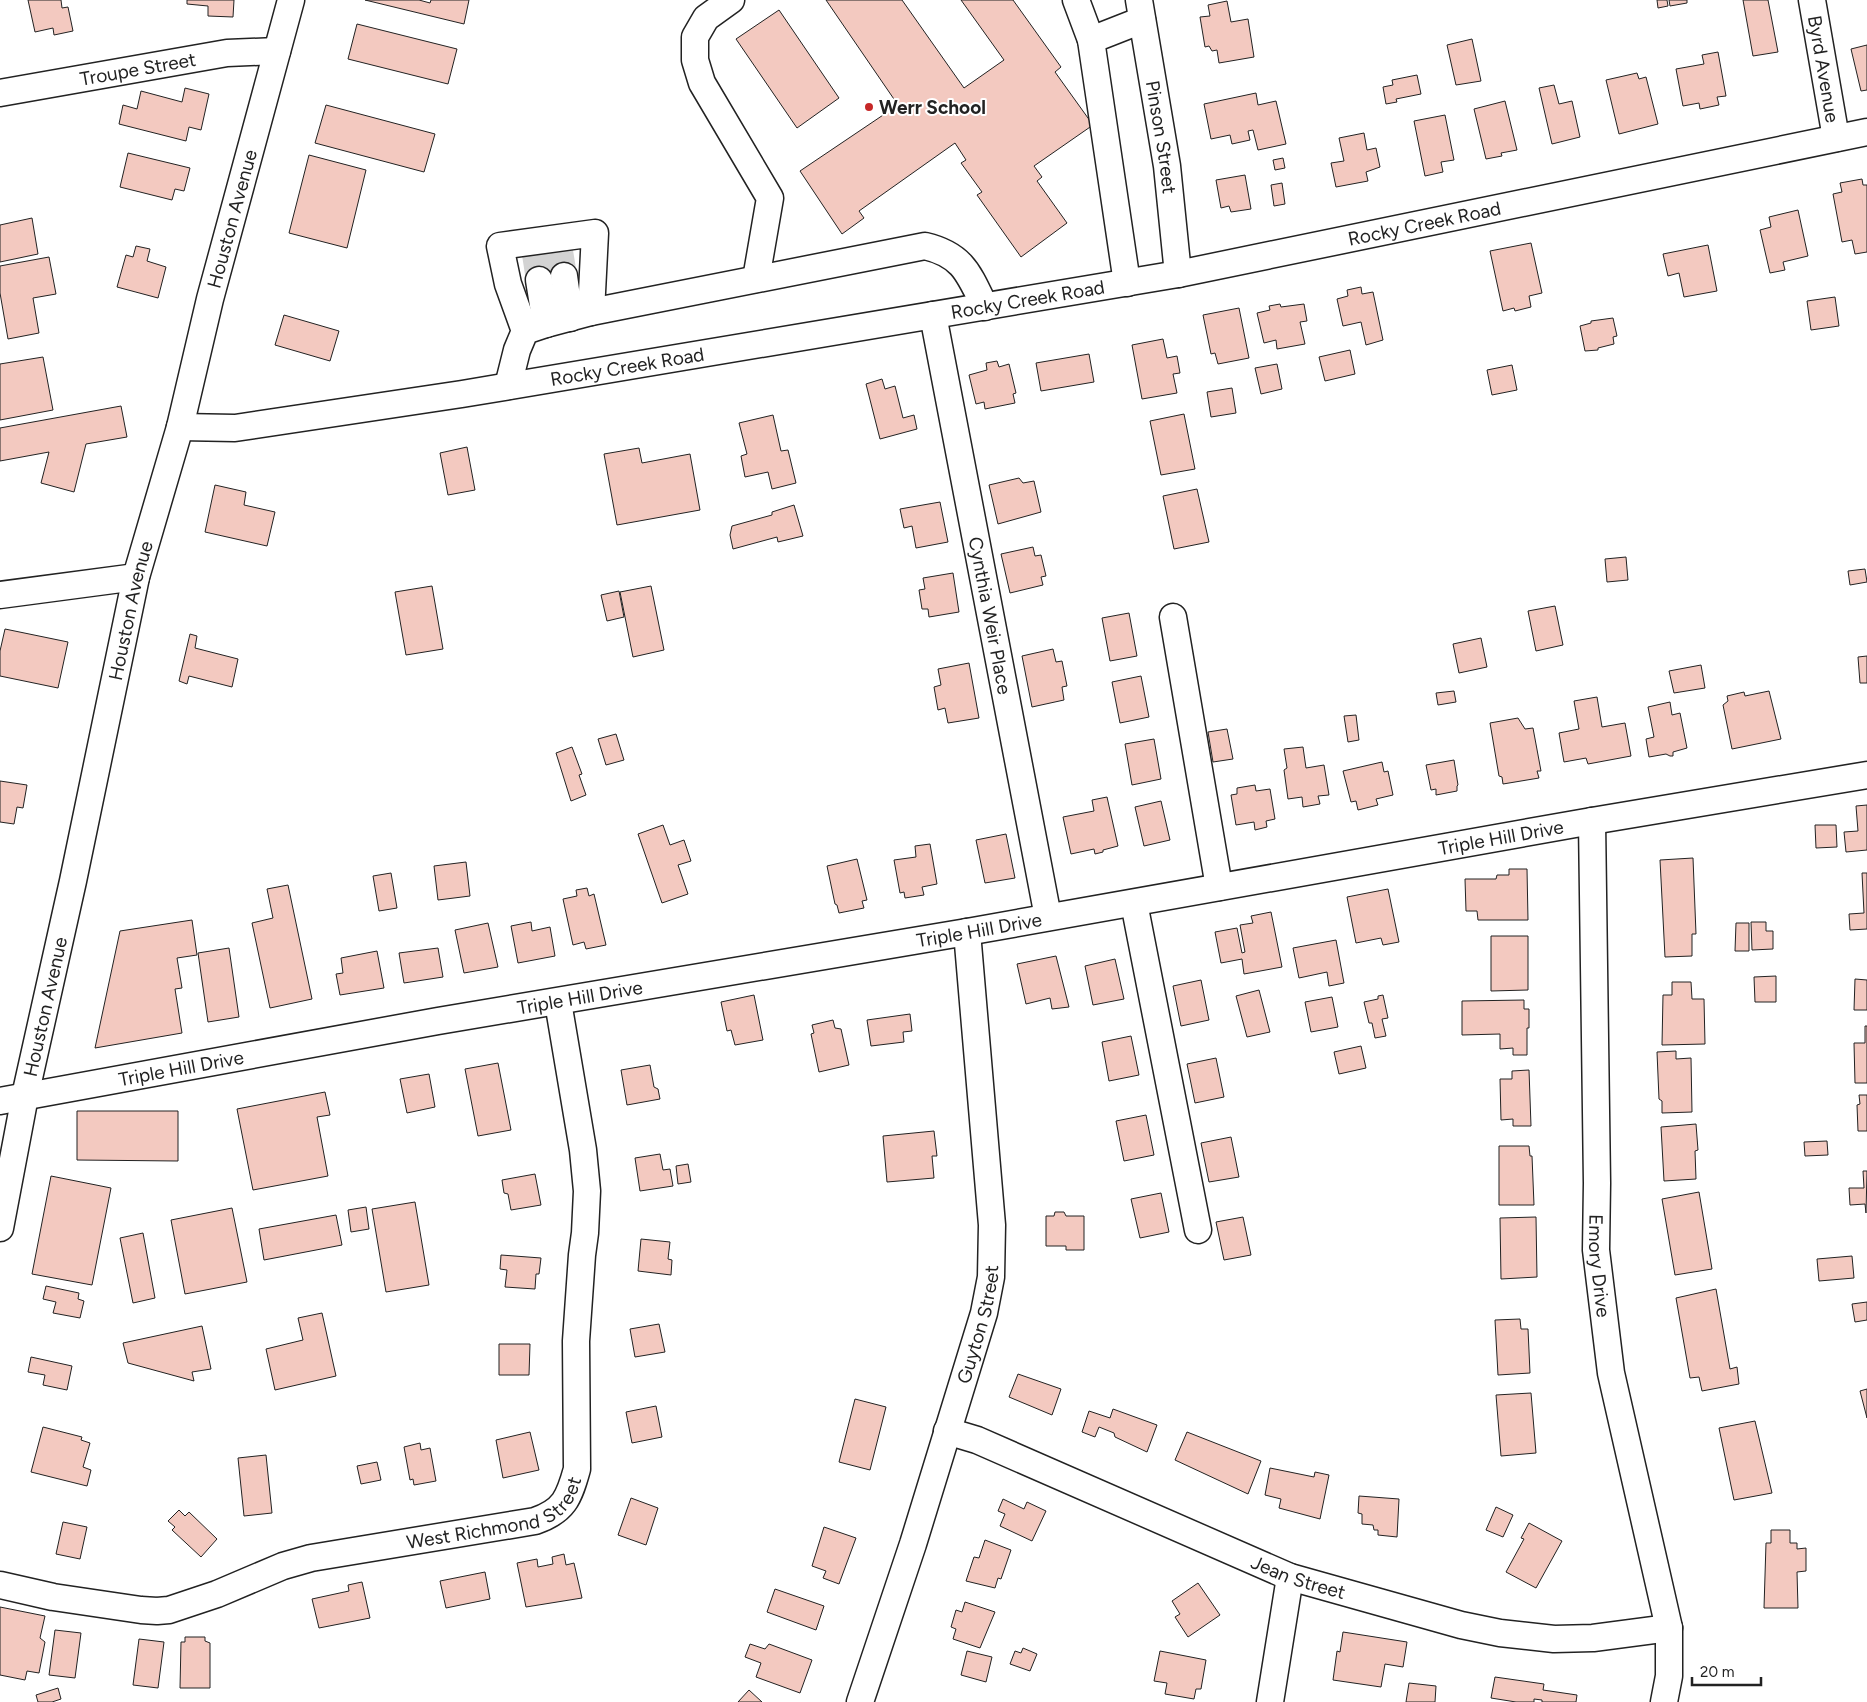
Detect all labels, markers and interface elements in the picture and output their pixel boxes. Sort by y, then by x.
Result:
street label: Byrd Avenue [1803,14,1844,124]
street label: Troupe Street [78,48,198,91]
street label: Pinson Street [1141,79,1181,195]
place label: Werr School [879,96,986,119]
marker: Werr School [863,101,875,113]
street label: Houston Avenue [202,147,262,291]
street label: Rocky Creek Road [1346,197,1503,251]
street label: Rocky Creek Road [949,275,1106,324]
street label: Rocky Creek Road [549,343,706,391]
street label: Cynthia Weir Place [964,535,1016,696]
street label: Houston Avenue [104,538,158,683]
street label: Triple Hill Drive [1437,815,1565,860]
street label: Triple Hill Drive [915,908,1044,952]
street label: Houston Avenue [19,935,72,1079]
street label: Triple Hill Drive [515,976,644,1019]
street label: Triple Hill Drive [117,1046,245,1091]
street label: Emory Drive [1584,1214,1615,1319]
street label: Guyton Street [952,1265,1004,1387]
street label: West Richmond Street [405,1474,586,1554]
street label: Jean Street [1247,1550,1348,1604]
scale bar [1692,1654,1761,1686]
text: 20 m [1700,1663,1734,1681]

